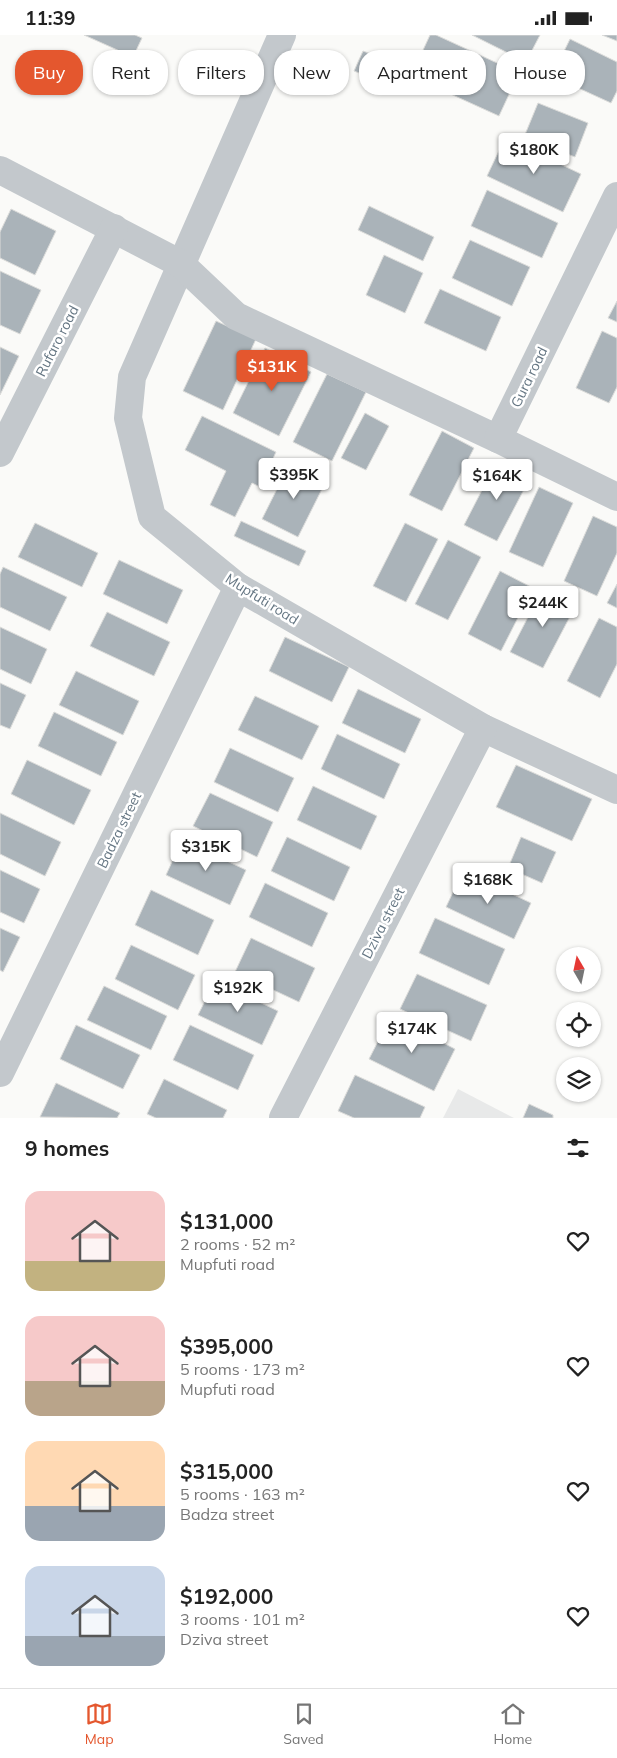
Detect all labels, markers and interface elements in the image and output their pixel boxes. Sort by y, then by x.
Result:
text: 11:39 [25,6,75,30]
chip: Buy [15,50,83,95]
chip: Rent [93,50,168,95]
chip: Filters [178,50,264,95]
chip: New [274,50,349,95]
chip: Apartment [359,50,486,95]
chip: House [496,50,585,95]
pin: $180K [499,133,569,175]
text: $180K [509,139,559,159]
street label: Rufaro road [31,302,83,380]
street label: Gura road [507,344,551,410]
pin: $131K [237,349,307,392]
text: $131K [247,356,297,376]
pin: $395K [259,457,329,500]
pin: $164K [462,459,532,501]
text: $395K [269,464,319,484]
text: $164K [472,465,522,485]
street label: Mupfuti road [222,569,302,629]
pin: $244K [508,585,578,628]
text: $244K [518,592,568,612]
street label: Badza street [93,789,145,871]
pin: $315K [171,829,241,872]
text: $315K [181,836,231,856]
pin: $168K [453,863,523,905]
text: $168K [463,869,513,889]
street label: Dziva street [357,884,409,962]
north arrow [556,947,601,993]
map controls [556,947,601,1102]
pin: $192K [203,971,273,1013]
text: $192K [213,977,263,997]
button: locate [556,1002,601,1047]
pin: $174K [377,1011,447,1054]
text: $174K [387,1018,437,1038]
button: layers [556,1057,601,1102]
icon: filters [564,1134,592,1162]
text: 9 homes [25,1135,109,1161]
text: $131,000 [180,1208,273,1234]
icon: home [65,1211,125,1271]
icon: heart [564,1227,592,1255]
text: 2 rooms · 52 m² [180,1234,295,1254]
text: Mupfuti road [180,1254,275,1274]
text: $395,000 [180,1333,273,1359]
icon: home [65,1336,125,1396]
icon: heart [564,1352,592,1380]
text: 5 rooms · 173 m² [180,1359,305,1379]
text: Mupfuti road [180,1379,275,1399]
text: $315,000 [180,1458,273,1484]
icon: home [65,1461,125,1521]
icon: heart [564,1477,592,1505]
text: 5 rooms · 163 m² [180,1484,305,1504]
text: Badza street [180,1504,274,1524]
text: $192,000 [180,1583,273,1609]
icon: home [65,1586,125,1646]
icon: heart [564,1602,592,1630]
text: 3 rooms · 101 m² [180,1609,305,1629]
text: Dziva street [180,1629,268,1649]
tab: Map [85,1700,114,1748]
tab: Saved [283,1700,324,1748]
tab: Home [493,1700,532,1748]

